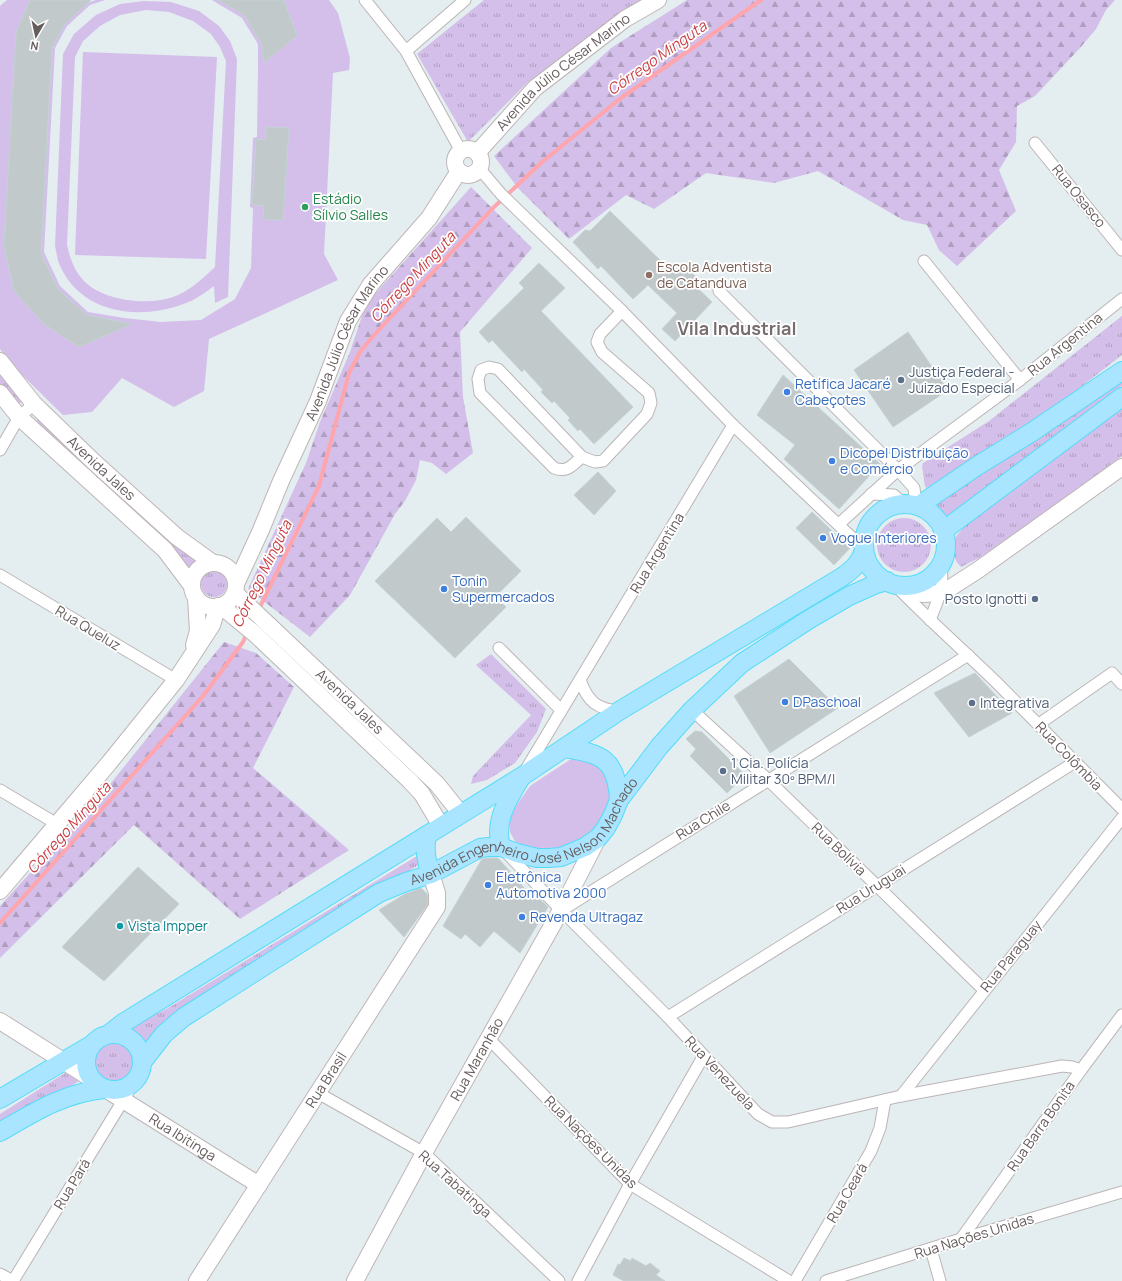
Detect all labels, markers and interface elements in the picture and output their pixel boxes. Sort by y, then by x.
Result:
street label: Avenida Júlio César Marino [492,8,633,134]
water label: Córrego Minguta [603,15,711,100]
north arrow [16,16,56,56]
text: N [29,38,39,54]
street label: Rua Osasco [1048,160,1111,231]
place label: Estádio Sílvio Salles [313,189,388,224]
marker: Estádio Sílvio Salles [300,202,310,212]
water label: Córrego Minguta [365,226,461,327]
place label: Escola Adventista de Catanduva [657,257,772,292]
street label: Avenida Júlio César Marino [300,261,393,423]
marker: Escola Adventista de Catanduva [644,270,654,280]
street label: Rua Argentina [1023,308,1106,380]
district label: Vila Industrial [678,316,796,340]
place label: Justiça Federal - Juizado Especial [909,362,1015,397]
place label: Retífica Jacaré Cabeçotes [795,374,891,409]
marker: Justiça Federal - Juizado Especial [896,375,906,385]
marker: Retífica Jacaré Cabeçotes [782,387,792,397]
street label: Avenida Jales [64,431,140,504]
place label: Dicopel Distribuição e Comércio [840,443,969,478]
marker: Dicopel Distribuição e Comércio [827,456,837,466]
street label: Rua Argentina [625,509,688,597]
water label: Córrego Minguta [226,516,297,631]
place label: Vogue Interiores [831,528,937,547]
marker: Vogue Interiores [818,533,828,543]
place label: Tonin Supermercados [452,571,555,606]
marker: Tonin Supermercados [439,584,449,594]
place label: Posto Ignotti [945,589,1027,608]
marker: Posto Ignotti [1030,594,1040,604]
street label: Rua Queluz [52,601,125,655]
street label: Avenida Jales [312,664,388,738]
place label: DPaschoal [793,692,861,711]
place label: Integrativa [980,693,1049,712]
marker: DPaschoal [780,697,790,707]
marker: Integrativa [967,698,977,708]
street label: Rua Colômbia [1032,717,1107,794]
place label: 1 Cia. Polícia Militar 30º BPM/I [731,753,835,788]
marker: 1 Cia. Polícia Militar 30º BPM/I [718,766,728,776]
street label: Avenida Engenheiro José Nelson Machado [407,773,642,889]
water label: Córrego Minguta [22,777,116,878]
street label: Rua Chile [672,795,734,844]
street label: Rua Bolívia [808,818,871,880]
street label: Rua Uruguai [832,860,909,917]
place label: Eletrônica Automotiva 2000 [496,867,607,902]
marker: Eletrônica Automotiva 2000 [483,880,493,890]
place label: Revenda Ultragaz [530,907,643,926]
marker: Revenda Ultragaz [517,912,527,922]
street label: Rua Paraguay [976,915,1046,996]
place label: Vista Impper [128,916,208,935]
marker: Vista Impper [115,921,125,931]
street label: Rua Maranhão [445,1014,507,1104]
street label: Rua Venezuela [681,1032,760,1114]
street label: Rua Brasil [301,1048,351,1111]
street label: Rua Barra Bonita [1002,1077,1079,1175]
street label: Rua Nações Unidas [541,1091,642,1192]
street label: Rua Ibitinga [146,1109,220,1165]
street label: Rua Tabatinga [415,1146,496,1222]
street label: Rua Pará [49,1155,94,1213]
street label: Rua Ceará [822,1159,871,1226]
street label: Rua Nações Unidas [912,1208,1036,1263]

